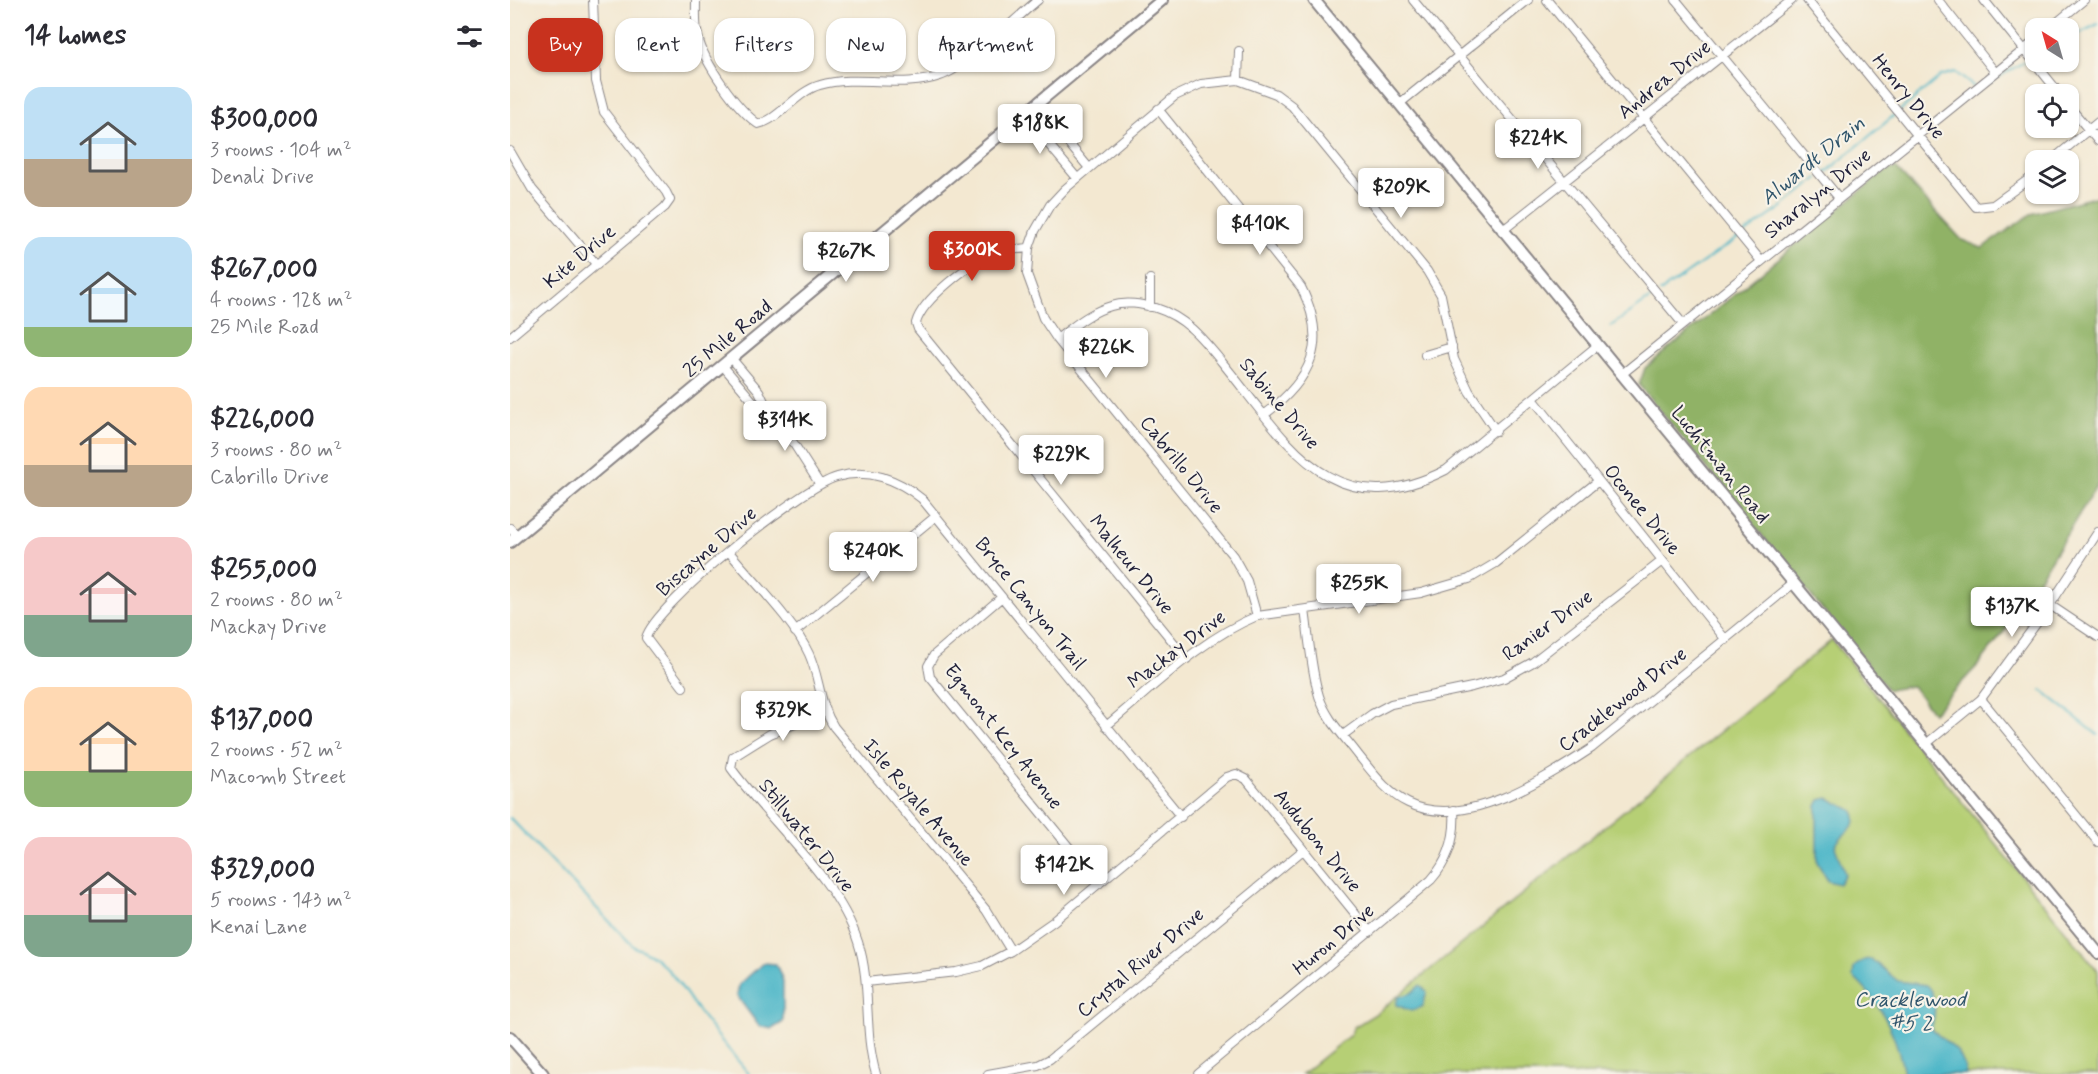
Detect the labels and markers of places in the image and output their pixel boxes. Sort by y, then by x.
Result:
pin: $188K [998,104,1082,155]
pin: $224K [1496,119,1580,170]
pin: $209K [1359,168,1443,219]
pin: $410K [1218,205,1302,256]
pin: $300K [930,231,1014,282]
pin: $267K [804,232,888,283]
pin: $226K [1064,328,1148,379]
pin: $314K [743,401,827,452]
pin: $229K [1019,435,1103,486]
pin: $240K [831,532,915,583]
pin: $255K [1317,564,1401,615]
pin: $137K [1970,587,2054,638]
pin: $329K [741,691,825,742]
pin: $142K [1022,845,1106,896]

